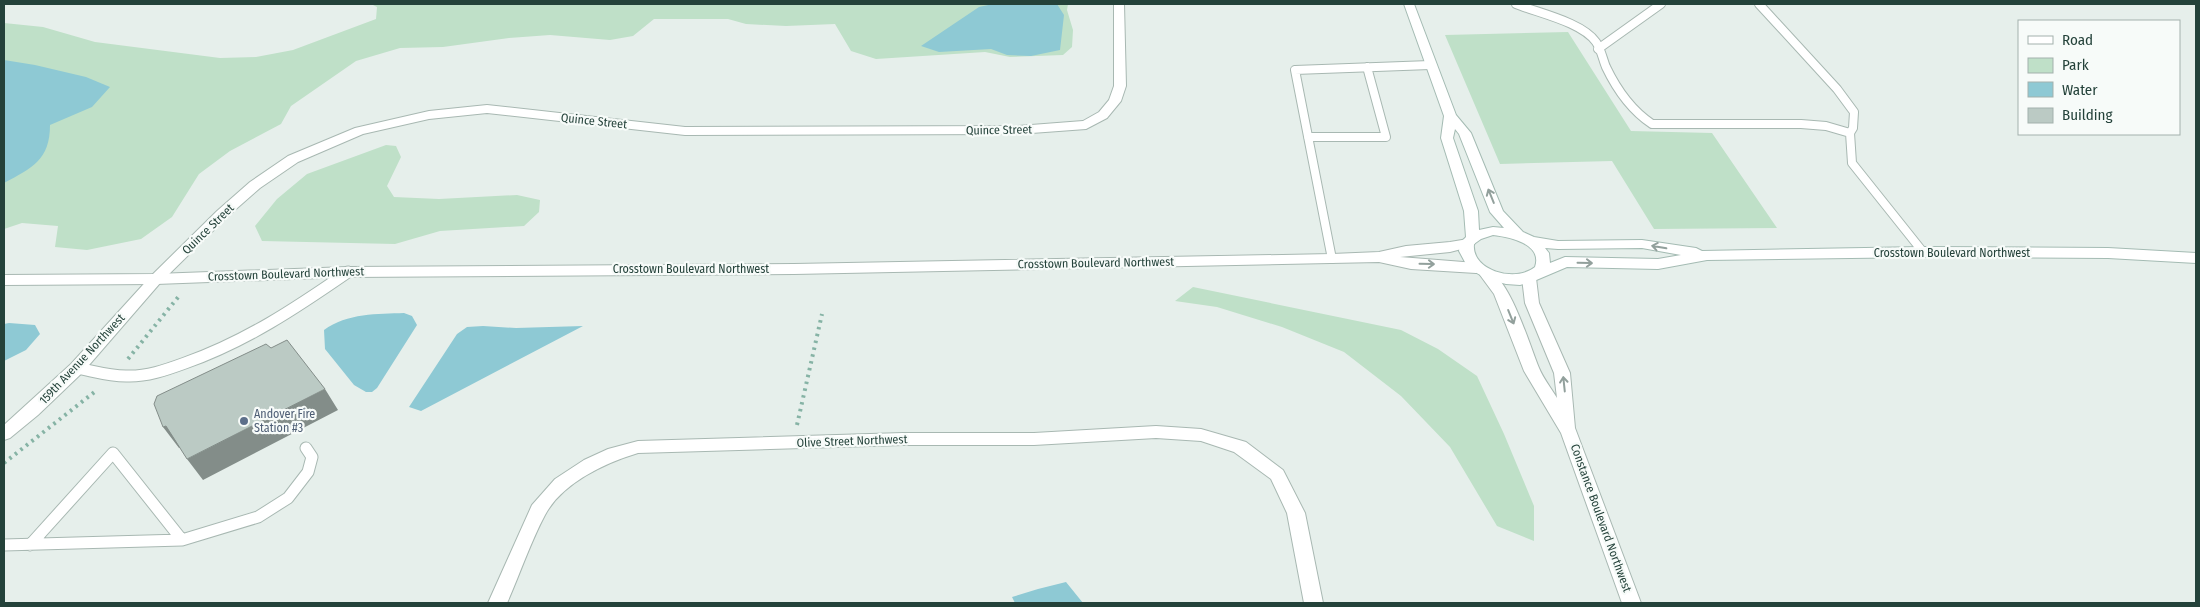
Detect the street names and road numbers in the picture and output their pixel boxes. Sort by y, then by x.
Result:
street label: Quince Street [560,111,628,131]
street label: Quince Street [966,122,1032,138]
street label: Quince Street [179,201,237,257]
street label: Crosstown Boulevard Northwest [1874,246,2030,260]
street label: Crosstown Boulevard Northwest [1018,255,1174,271]
street label: Crosstown Boulevard Northwest [613,262,769,276]
street label: Crosstown Boulevard Northwest [208,264,364,284]
street label: 159th Avenue Northwest [36,311,128,407]
street label: Olive Street Northwest [796,432,908,450]
street label: Constance Boulevard Northwest [1568,442,1634,594]

